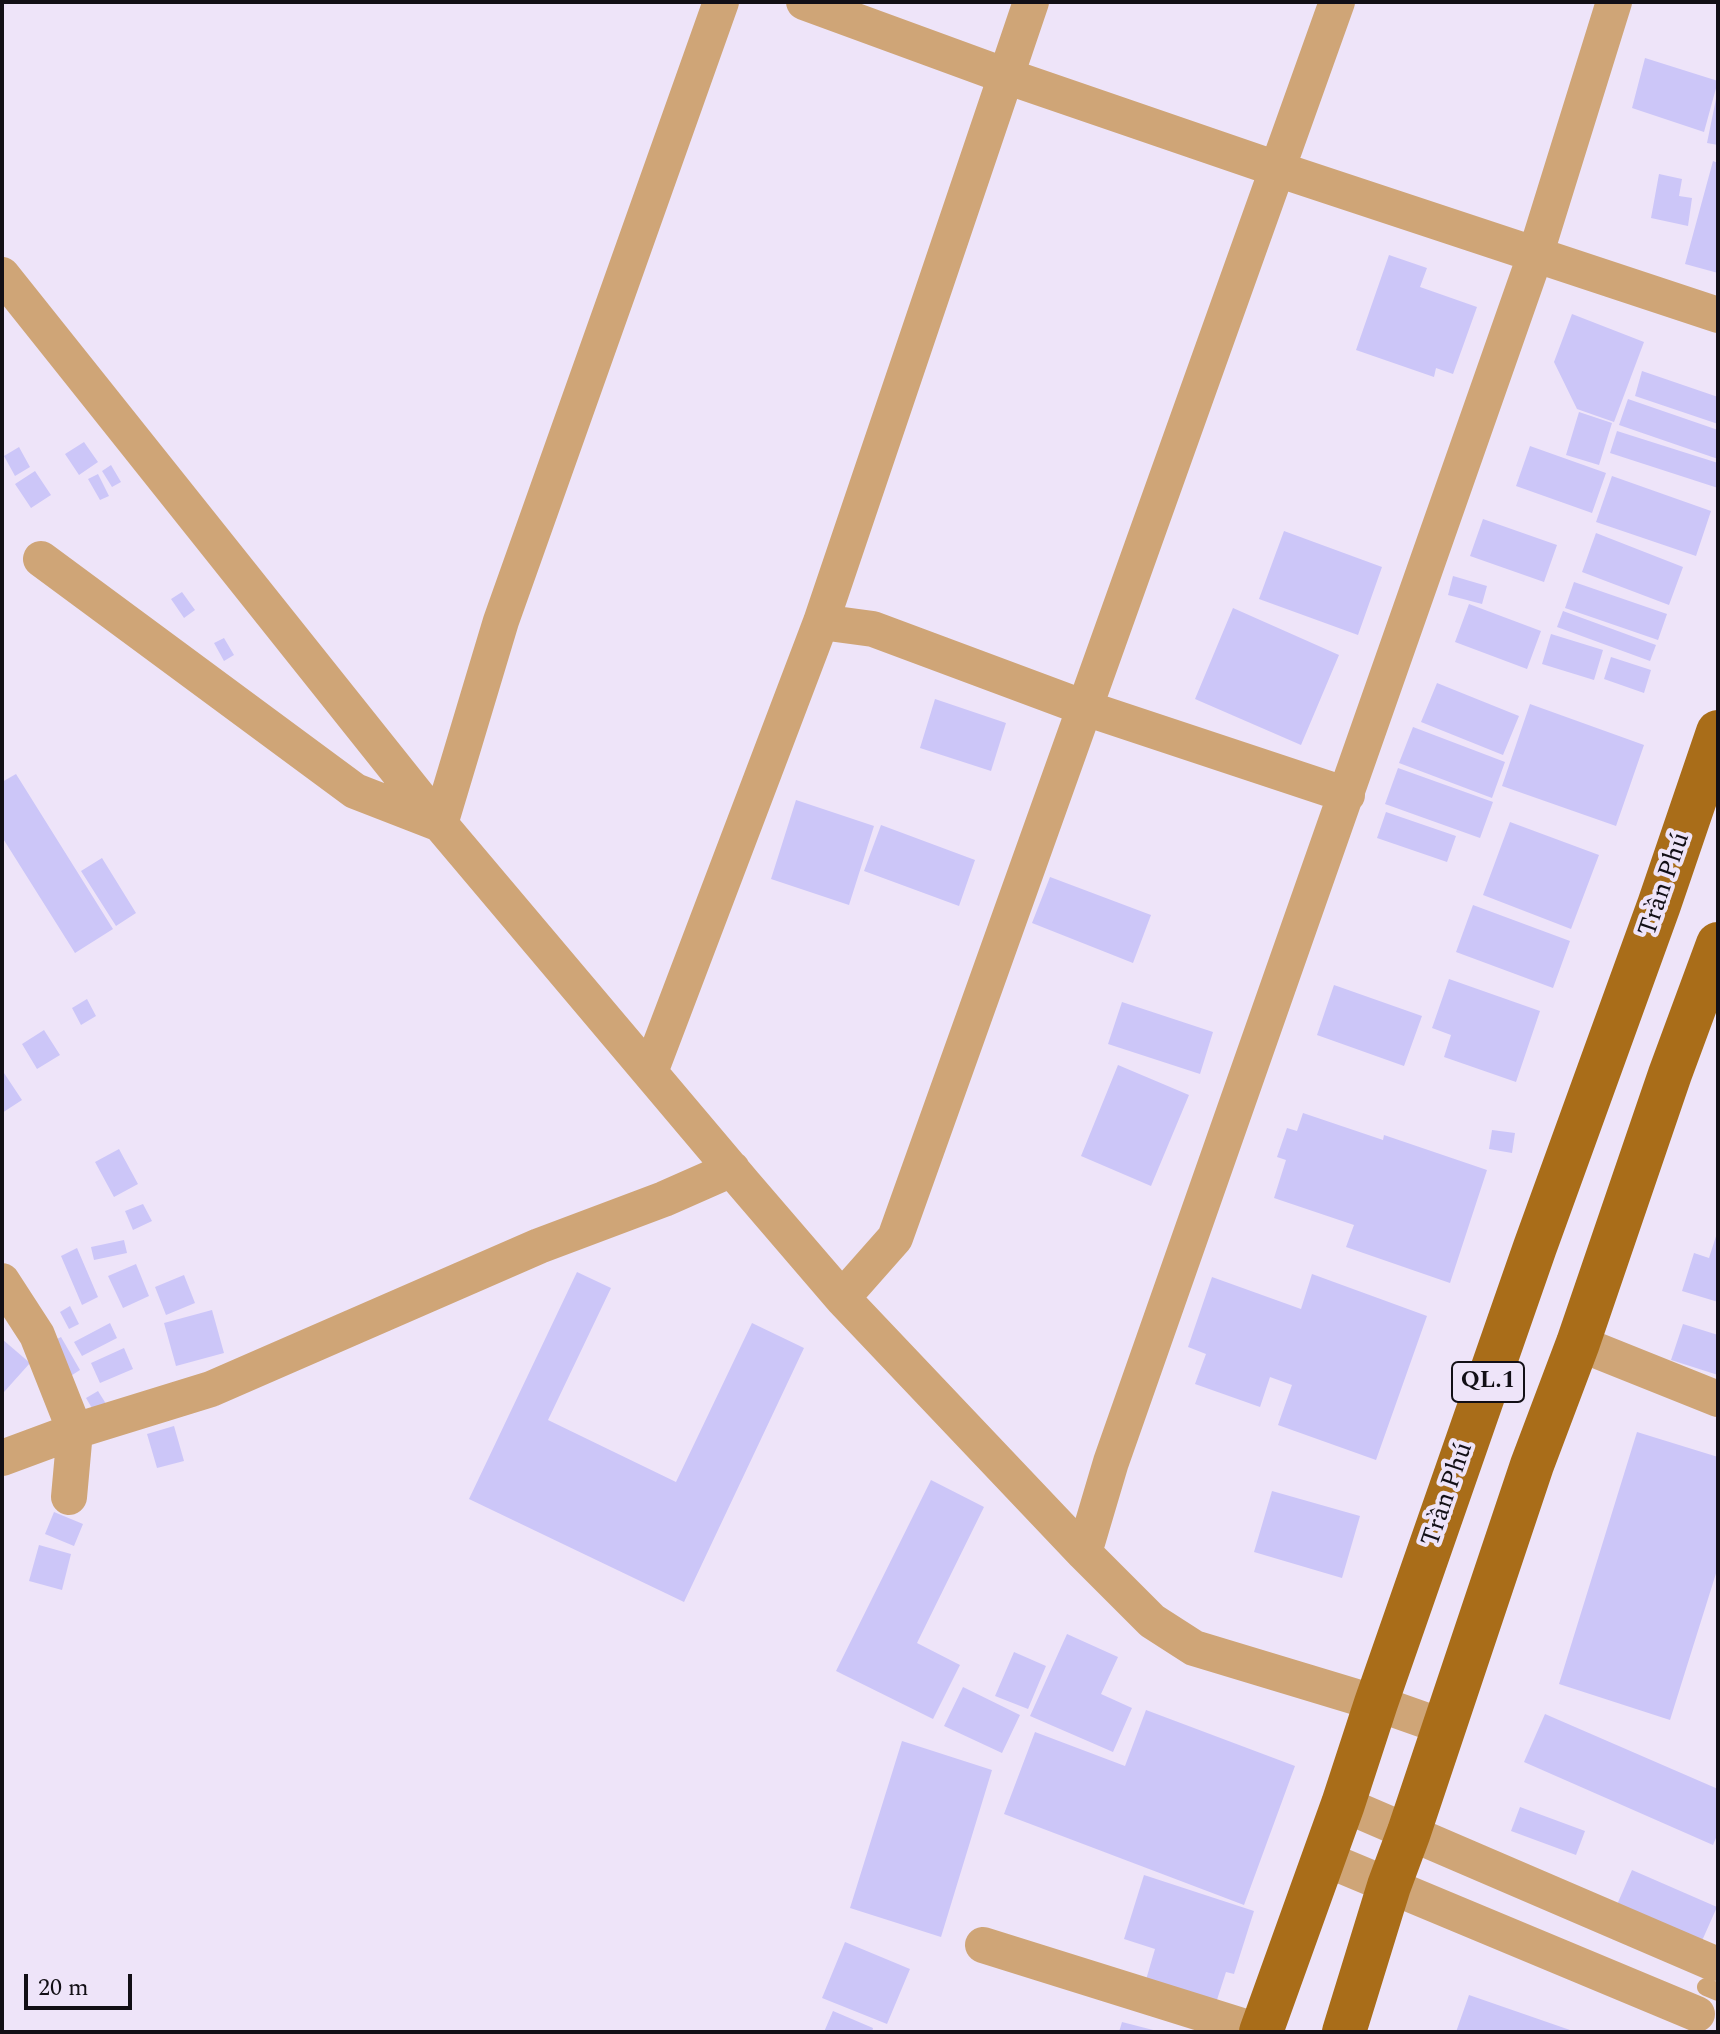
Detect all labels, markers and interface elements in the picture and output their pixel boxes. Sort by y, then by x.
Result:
street label: Trần Phú [1634,829,1698,941]
road number: QL.1 [1452,1362,1524,1402]
street label: Trần Phú [1417,1439,1481,1551]
scale bar [28,1958,136,2008]
text: 20 m [38,1970,89,2006]

